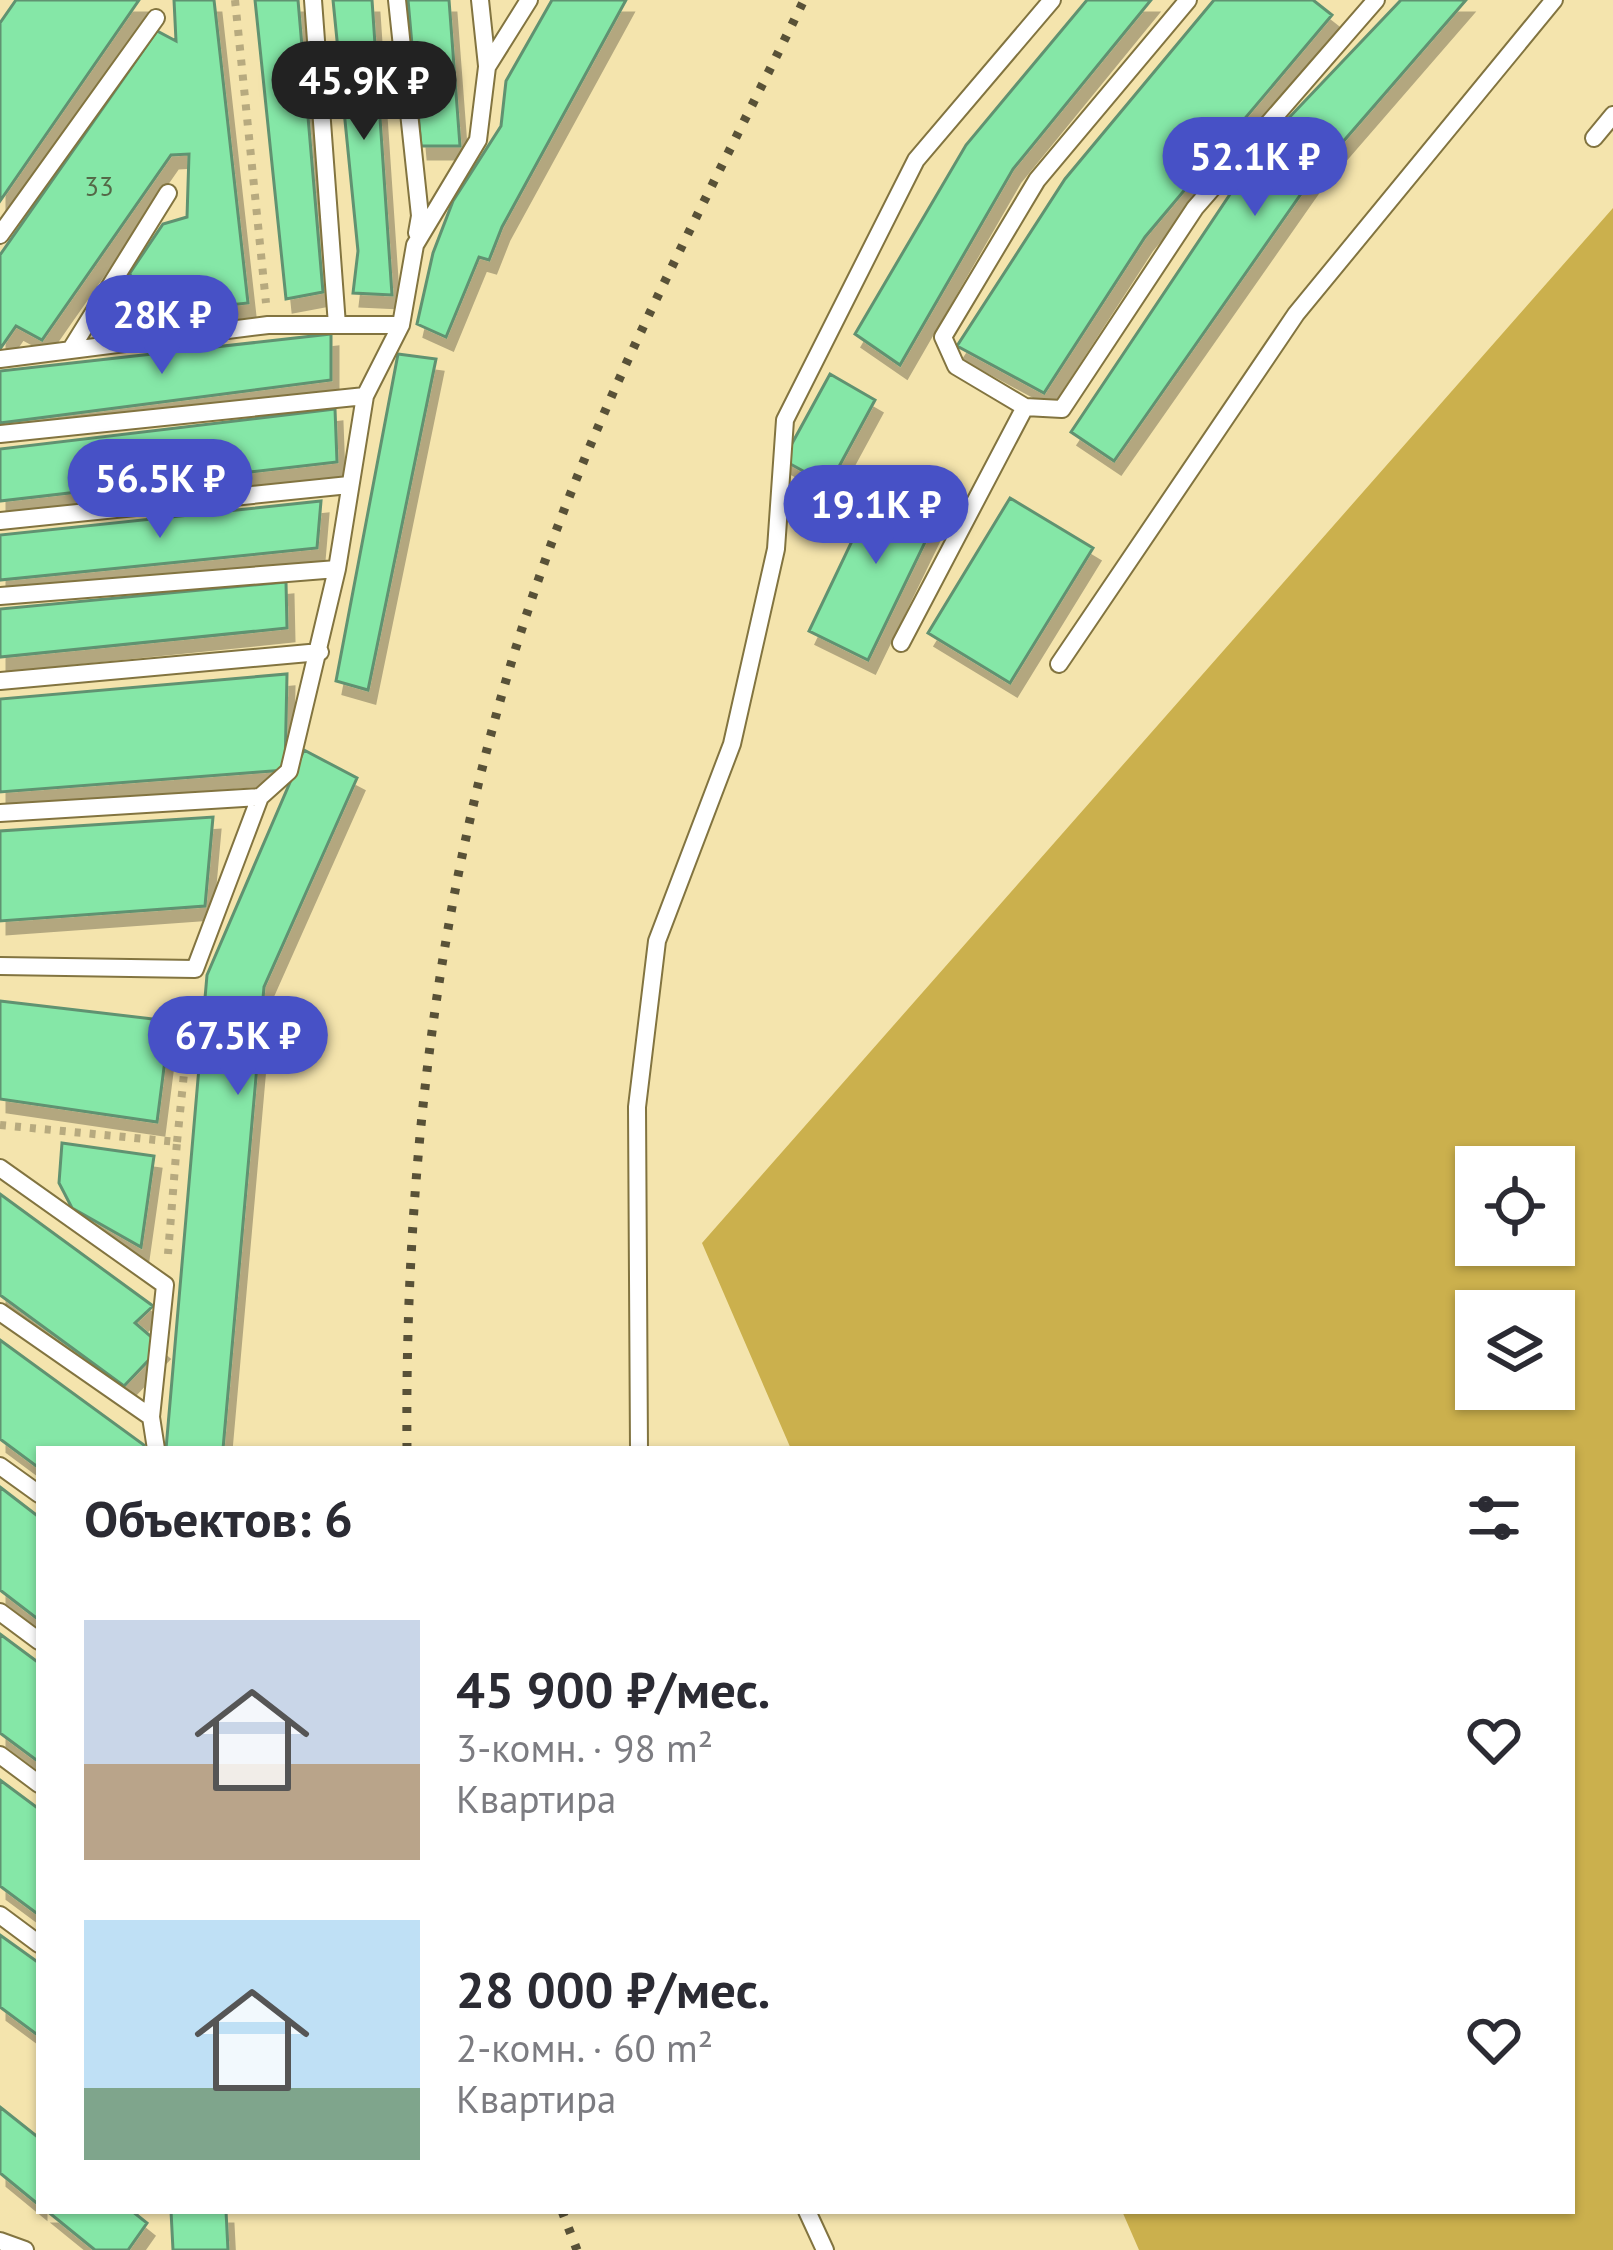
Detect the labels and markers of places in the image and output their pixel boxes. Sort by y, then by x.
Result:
pin: 45.9K ₽ [253,41,475,143]
pin: 52.1K ₽ [1144,117,1366,219]
pin: 28K ₽ [78,275,246,377]
pin: 56.5K ₽ [49,439,271,541]
pin: 19.1K ₽ [765,465,987,567]
pin: 67.5K ₽ [127,996,349,1098]

